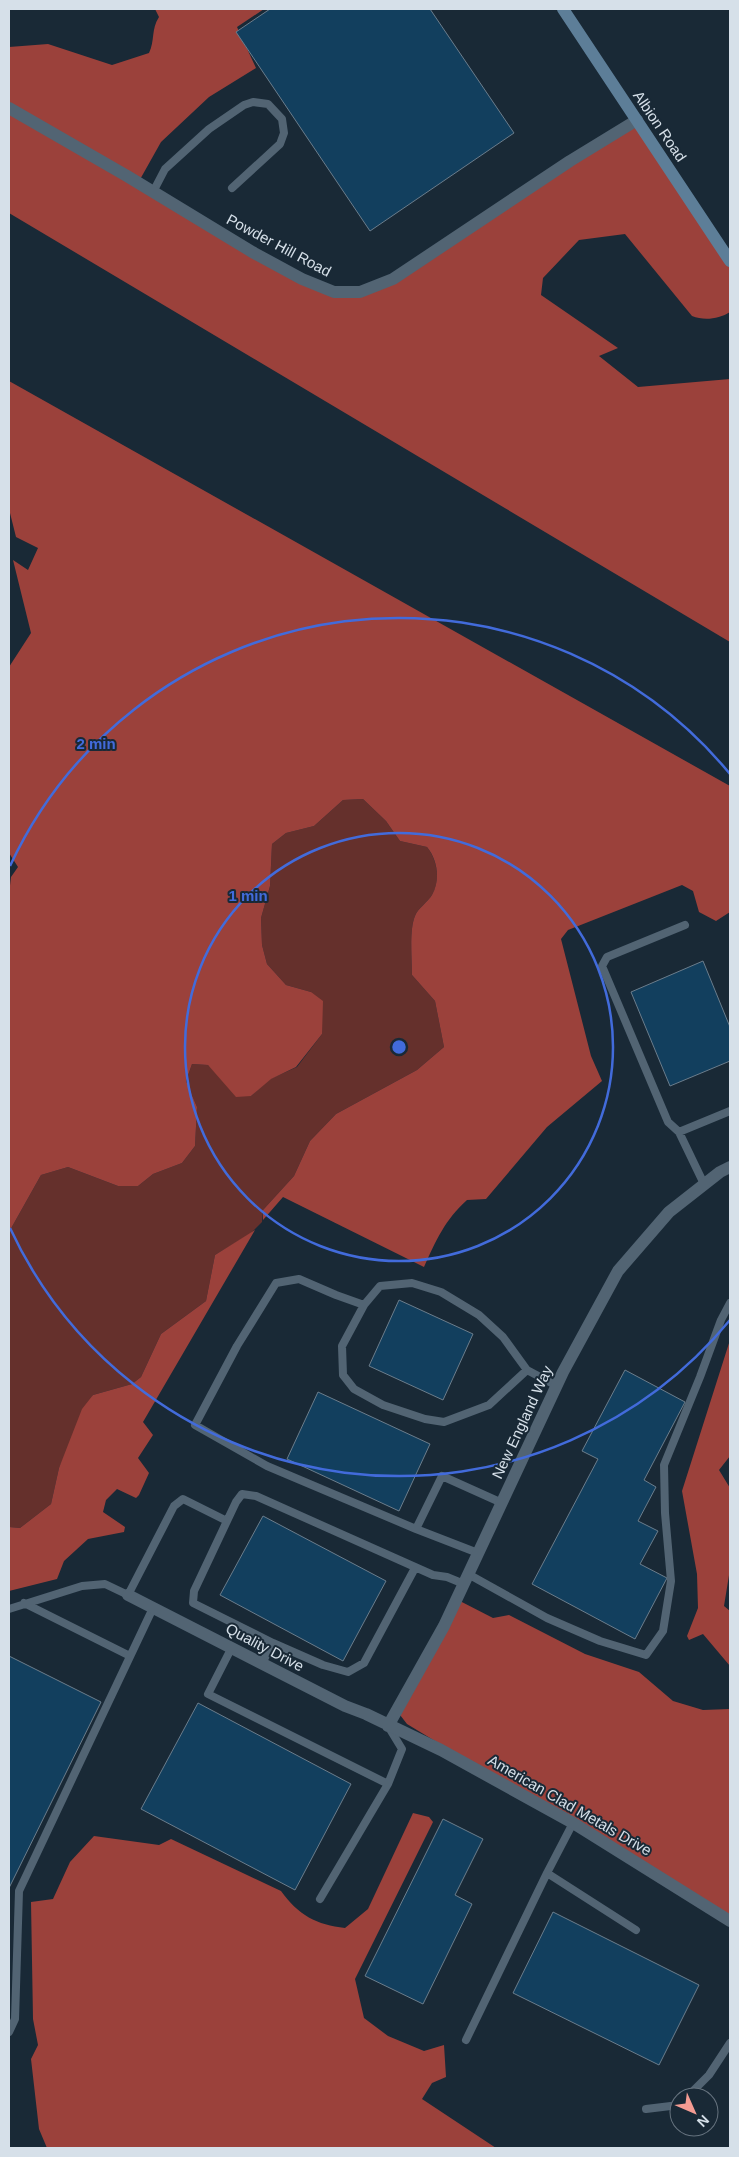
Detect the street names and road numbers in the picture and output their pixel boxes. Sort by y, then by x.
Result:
street label: Albion Road [630,87,690,165]
street label: Powder Hill Road [224,210,334,280]
street label: New England Way [488,1362,556,1481]
street label: Quality Drive [223,1619,307,1675]
street label: American Clad Metals Drive [485,1751,655,1859]

